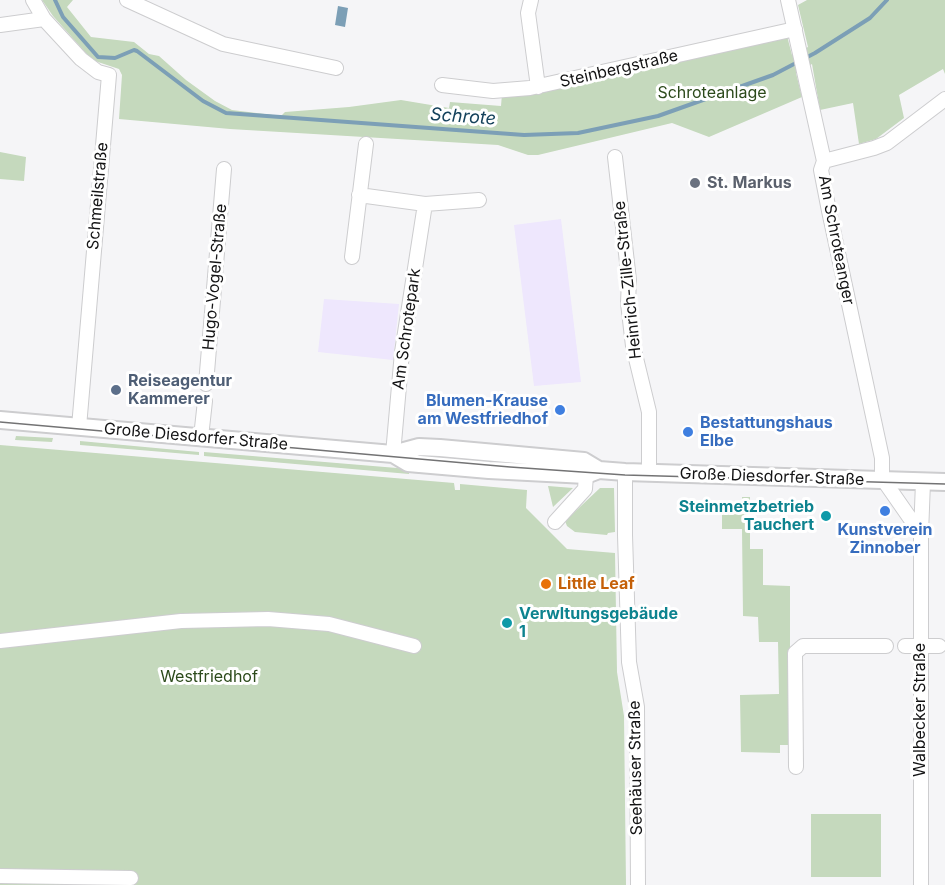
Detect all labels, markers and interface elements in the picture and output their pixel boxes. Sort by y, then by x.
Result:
street label: Steinbergstraße [558,46,680,92]
park label: Schroteanlage [657,83,767,103]
water label: Schrote [429,104,497,130]
street label: Schmeilstraße [84,141,112,251]
place label: St. Markus [707,173,792,193]
street label: Am Schroteanger [814,173,858,307]
marker: St. Markus [688,176,702,190]
street label: Heinrich-Zille-Straße [610,200,646,360]
street label: Hugo-Vogel-Straße [199,203,231,351]
street label: Am Schrotepark [389,267,425,391]
place label: Reiseagentur Kammerer [128,371,232,409]
marker: Reiseagentur Kammerer [109,383,123,397]
place label: Blumen-Krause am Westfriedhof [418,391,548,429]
marker: Blumen-Krause am Westfriedhof [553,403,567,417]
place label: Bestattungshaus Elbe [700,413,833,451]
street label: Große Diesdorfer Straße [103,419,289,455]
marker: Bestattungshaus Elbe [681,425,695,439]
street label: Große Diesdorfer Straße [679,464,865,490]
place label: Steinmetzbetrieb Tauchert [679,497,814,535]
marker: Kunstverein Zinnober [878,504,892,518]
marker: Steinmetzbetrieb Tauchert [819,509,833,523]
place label: Kunstverein Zinnober [838,520,932,558]
place label: Little Leaf [558,574,635,594]
marker: Little Leaf [539,577,553,591]
place label: Verwltungsgebäude 1 [519,604,678,642]
marker: Verwltungsgebäude 1 [500,616,514,630]
street label: Walbecker Straße [910,643,930,777]
park label: Westfriedhof [160,667,258,687]
street label: Seehäuser Straße [625,700,647,836]

